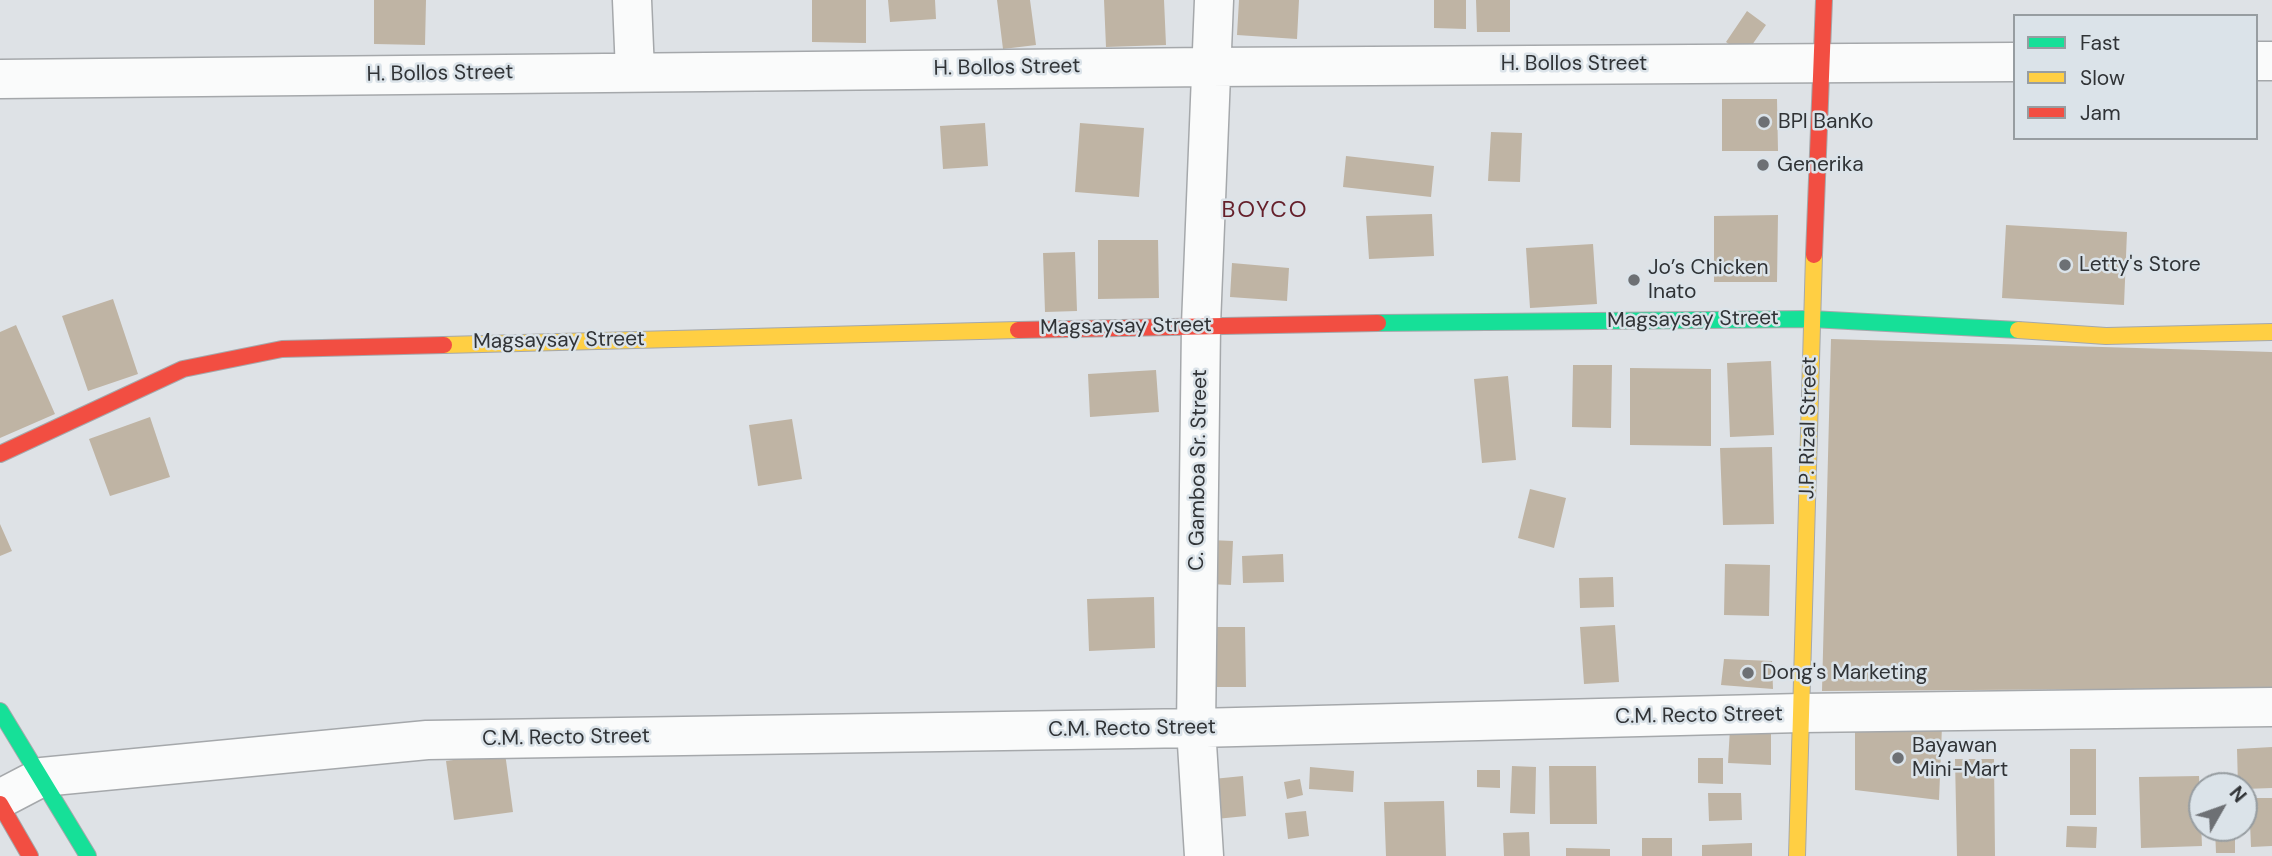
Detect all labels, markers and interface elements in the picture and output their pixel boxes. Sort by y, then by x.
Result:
legend [2013,14,2258,140]
text: Fast [2080,29,2120,57]
street label: H. Bollos Street [1501,51,1647,77]
street label: H. Bollos Street [933,54,1081,82]
street label: H. Bollos Street [366,60,514,88]
text: Slow [2080,64,2125,92]
text: Jam [2080,99,2121,127]
place label: BPI BanKo [1778,109,1874,135]
marker: BPI BanKo [1756,114,1772,130]
place label: Generika [1777,152,1864,178]
marker: Generika [1755,157,1771,173]
district label: BOYCO [1222,197,1308,225]
place label: Letty's Store [2079,252,2201,278]
place label: Jo’s Chicken Inato [1648,255,1769,305]
marker: Letty's Store [2057,257,2073,273]
marker: Jo’s Chicken Inato [1626,272,1642,288]
street label: Magsaysay Street [1607,306,1779,334]
street label: Magsaysay Street [1040,313,1212,341]
street label: Magsaysay Street [473,327,645,355]
street label: J.P. Rizal Street [1795,356,1823,500]
street label: C. Gamboa Sr. Street [1185,369,1213,571]
place label: Dong's Marketing [1762,660,1927,686]
marker: Dong's Marketing [1740,665,1756,681]
street label: C.M. Recto Street [1615,702,1783,730]
street label: C.M. Recto Street [1048,715,1216,743]
street label: C.M. Recto Street [482,724,650,752]
place label: Bayawan Mini-Mart [1912,733,2008,783]
marker: Bayawan Mini-Mart [1890,750,1906,766]
north arrow [2188,772,2258,842]
text: N [2224,781,2252,808]

